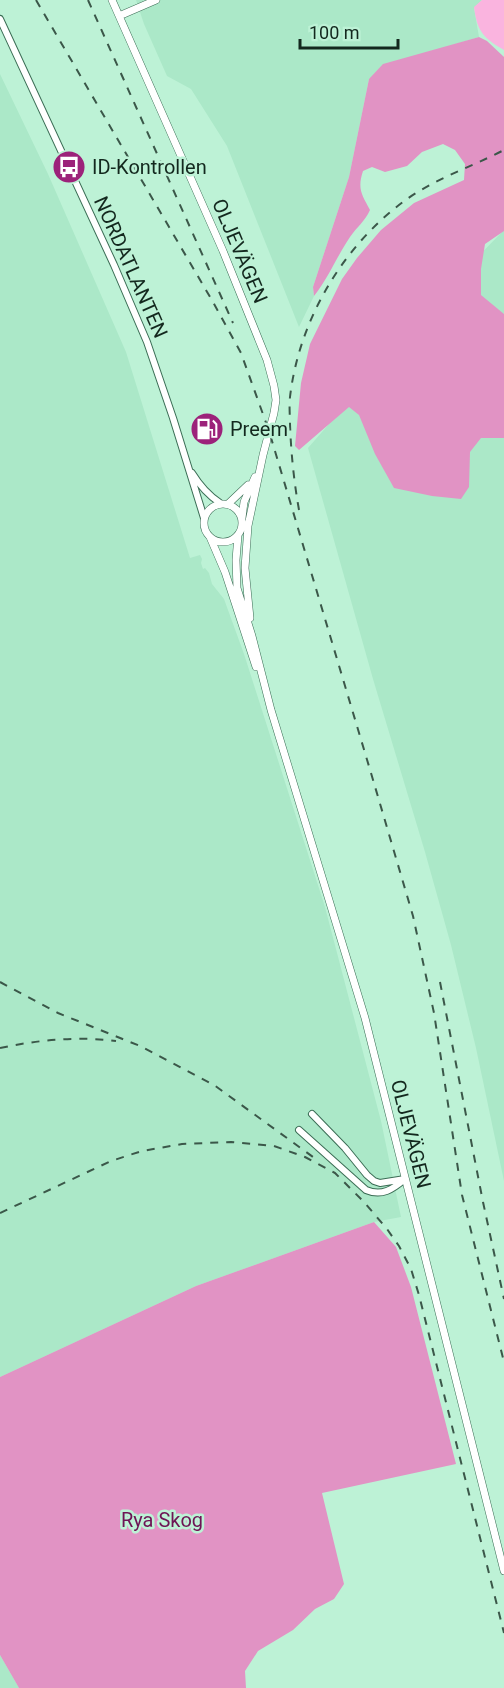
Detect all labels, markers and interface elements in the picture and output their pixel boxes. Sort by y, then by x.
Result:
scale bar [300,12,398,50]
text: 100 m [309,22,360,43]
bus stop icon: ID-Kontrollen [51,149,87,185]
place label: ID-Kontrollen [92,155,207,179]
street label: NORDATLANTEN [89,192,173,342]
street label: OLJEVÄGEN [207,195,273,307]
fuel station icon: Preem [189,411,225,447]
place label: Preem [230,417,288,441]
street label: OLJEVÄGEN [386,1077,436,1191]
park label: Rya Skog [121,1508,203,1532]

